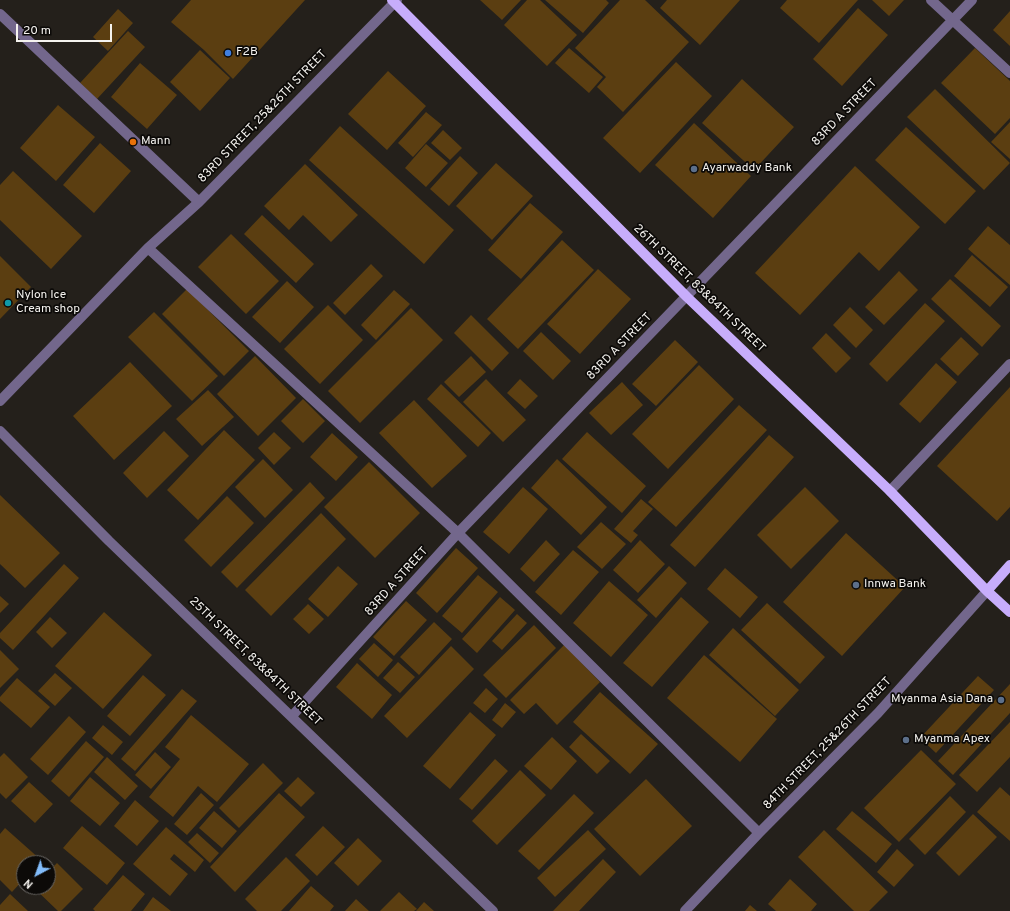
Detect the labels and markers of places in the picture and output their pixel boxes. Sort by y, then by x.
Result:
place label: F2B [236,46,258,60]
marker: F2B [223,48,233,58]
place label: Mann [141,135,170,149]
marker: Mann [128,137,138,147]
place label: Ayarwaddy Bank [702,162,792,176]
marker: Ayarwaddy Bank [689,164,699,174]
place label: Nylon Ice Cream shop [16,289,80,317]
marker: Nylon Ice Cream shop [3,298,13,308]
place label: Innwa Bank [864,578,926,592]
marker: Innwa Bank [851,580,861,590]
place label: Myanma Asia Dana [891,693,993,707]
marker: Myanma Asia Dana [996,695,1006,705]
place label: Myanma Apex [914,733,990,747]
marker: Myanma Apex [901,735,911,745]

